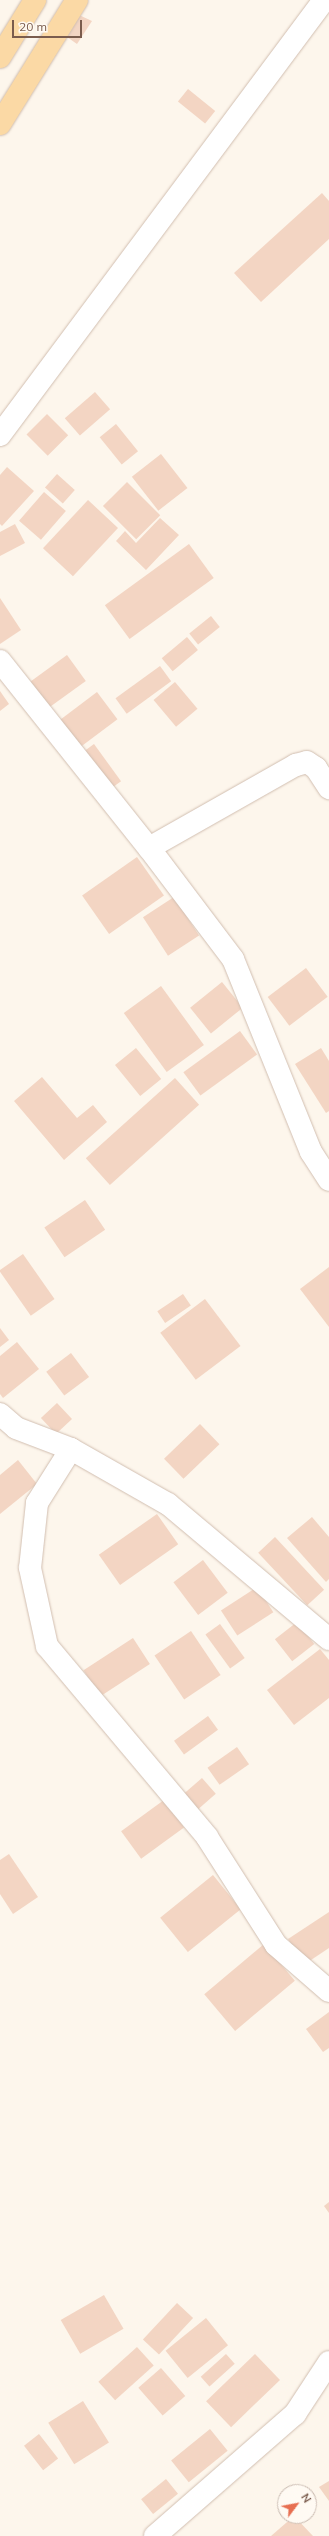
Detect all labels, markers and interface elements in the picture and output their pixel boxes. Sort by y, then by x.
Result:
scale bar [14,12,84,38]
text: 20 m [19,19,47,34]
north arrow [277,2484,317,2524]
text: N [298,2491,314,2505]

